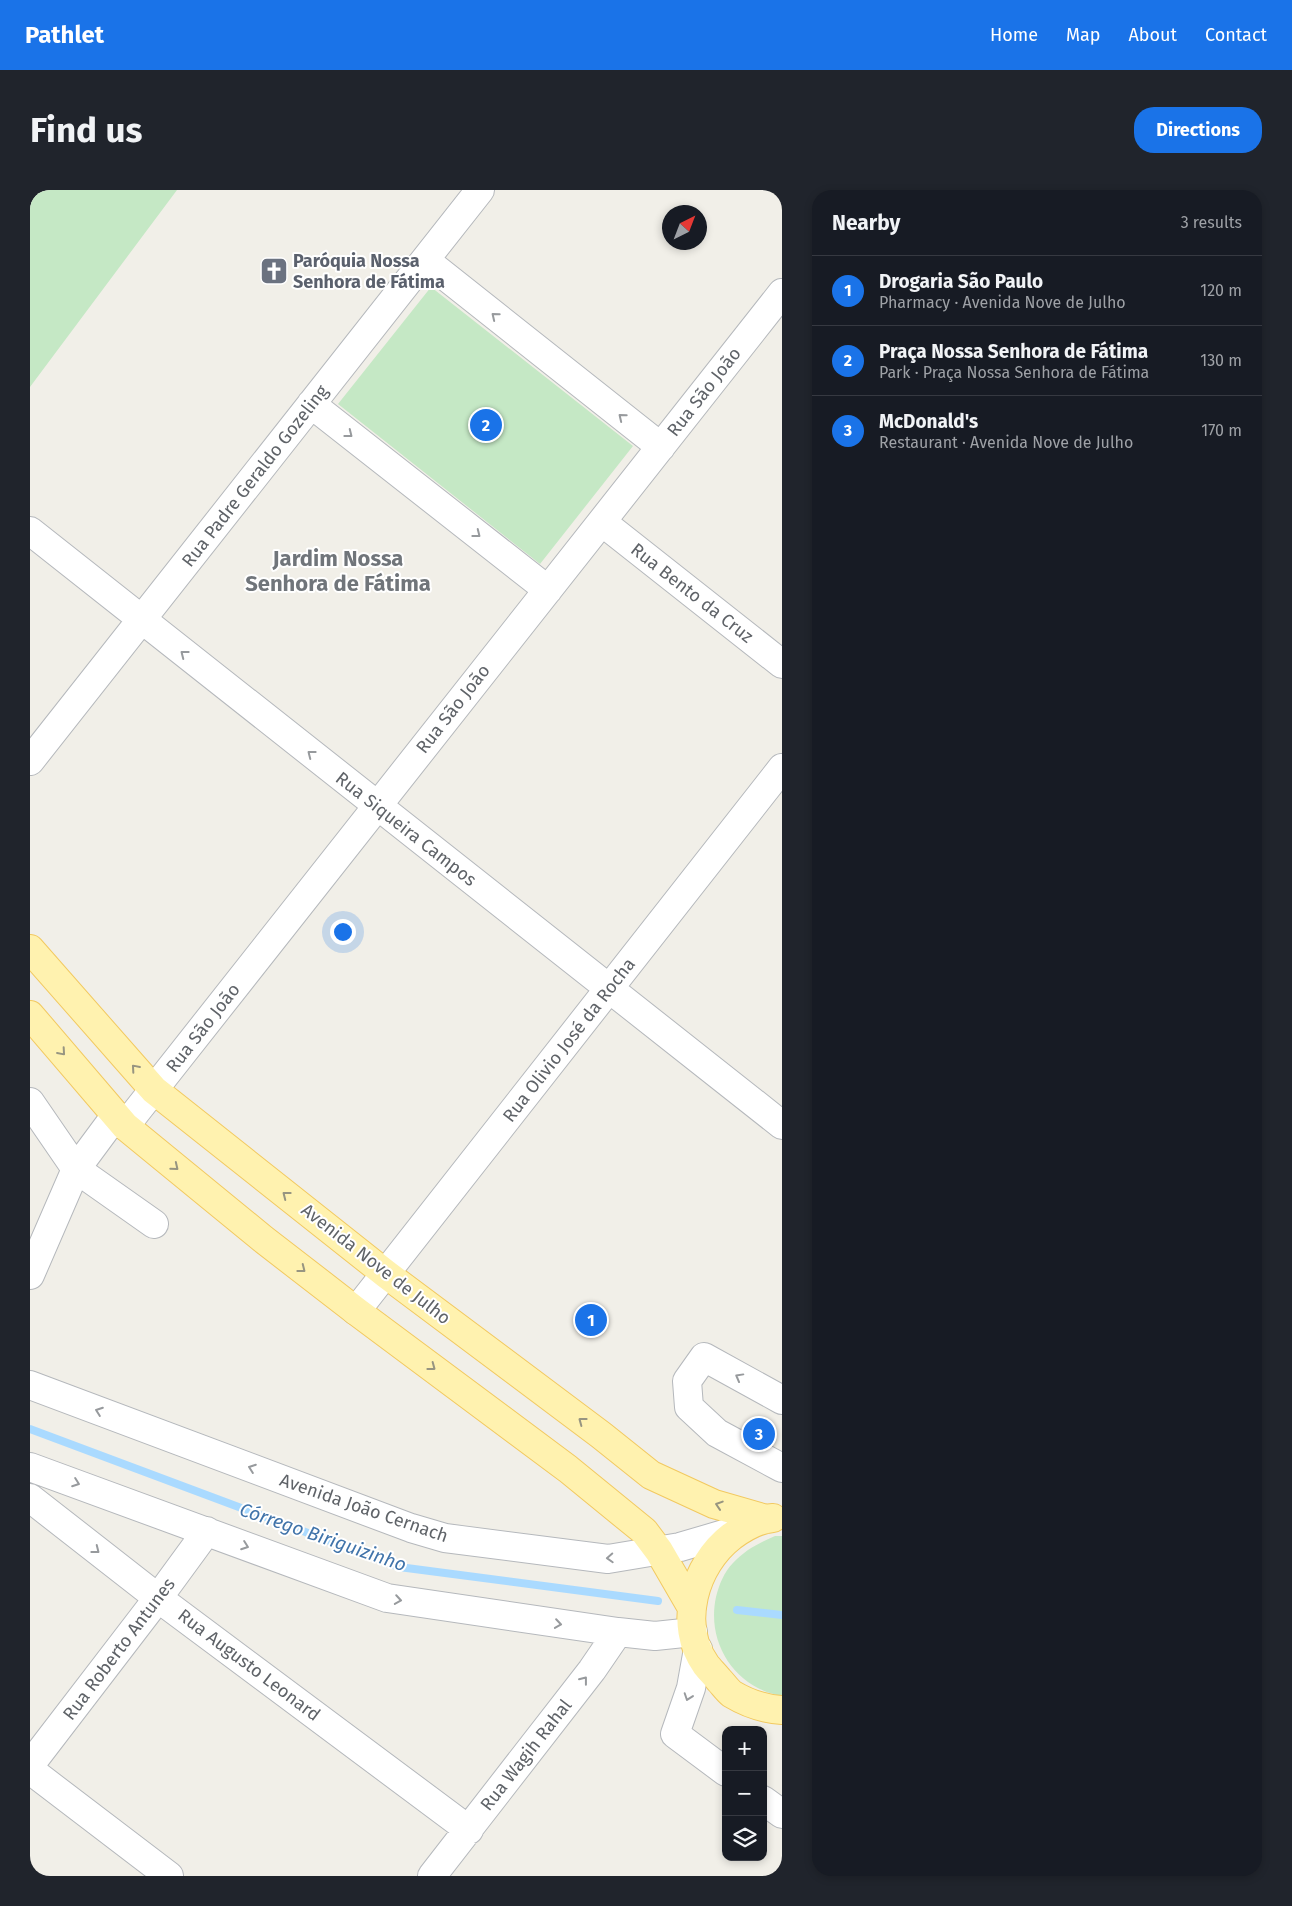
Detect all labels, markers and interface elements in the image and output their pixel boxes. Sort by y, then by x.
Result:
text: Pathlet [25,21,104,49]
text: Home [990,24,1038,46]
text: Map [1066,24,1100,46]
text: About [1128,24,1177,46]
text: Contact [1205,24,1267,46]
button: Directions [1134,107,1262,153]
text: Find us [30,109,142,151]
north arrow [662,205,707,250]
text: Nearby [832,210,900,236]
text: 3 results [1181,213,1242,232]
place label: Paróquia Nossa Senhora de Fátima [293,250,445,293]
church icon: Paróquia Nossa Senhora de Fátima [259,256,289,286]
text: Drogaria São Paulo [879,270,1043,293]
text: 1 [844,281,852,300]
text: 120 m [1200,281,1242,300]
text: Pharmacy · Avenida Nove de Julho [879,293,1126,312]
one-way arrow [492,313,501,321]
text: Praça Nossa Senhora de Fátima [879,340,1148,363]
street label: Rua São João [662,343,746,441]
text: 2 [844,351,852,370]
text: 130 m [1200,351,1242,370]
text: Park · Praça Nossa Senhora de Fátima [879,363,1149,382]
street label: Rua Padre Geraldo Gozeling [177,380,333,571]
pin: 2 [470,406,502,444]
text: McDonald's [879,410,978,433]
one-way arrow [619,413,628,422]
text: 3 [844,421,852,440]
text: 170 m [1201,421,1242,440]
one-way arrow [343,429,352,437]
text: Restaurant · Avenida Nove de Julho [879,433,1133,452]
one-way arrow [471,529,480,537]
street label: Rua Bento da Cruz [626,538,758,648]
district label: Jardim Nossa Senhora de Fátima [245,545,431,597]
one-way arrow [181,651,190,659]
street label: Rua São João [411,660,495,758]
one-way arrow [308,752,317,760]
street label: Rua Siqueira Campos [331,767,481,891]
your location [330,919,356,945]
street label: Rua Olivio José da Rocha [498,954,640,1126]
street label: Rua São João [161,979,245,1077]
one-way arrow [56,1046,65,1055]
one-way arrow [132,1065,141,1074]
one-way arrow [169,1161,178,1169]
one-way arrow [283,1192,292,1200]
street label: Avenida Nove de Julho [297,1199,455,1329]
one-way arrow [296,1263,305,1271]
pin: 1 [575,1301,607,1339]
one-way arrow [426,1361,435,1369]
one-way arrow [736,1373,745,1383]
one-way arrow [96,1407,104,1417]
pin: 3 [743,1415,775,1453]
one-way arrow [579,1418,588,1426]
one-way arrow [248,1464,256,1474]
street label: Avenida João Cernach [277,1469,451,1547]
one-way arrow [71,1477,80,1487]
water label: Córrego Biriguizinho [237,1498,409,1576]
one-way arrow [716,1501,724,1511]
one-way arrow [240,1540,248,1550]
one-way arrow [90,1544,99,1552]
one-way arrow [606,1552,614,1563]
street label: Rua Roberto Antunes [58,1573,180,1725]
one-way arrow [393,1594,402,1604]
street label: Rua Augusto Leonard [173,1604,325,1726]
one-way arrow [555,1618,563,1629]
one-way arrow [578,1677,586,1686]
one-way arrow [684,1692,694,1700]
street label: Rua Wagih Rahal [476,1695,576,1815]
map controls [722,1726,767,1861]
button: + [722,1726,767,1771]
button: − [722,1771,767,1816]
button: layers [722,1816,767,1861]

